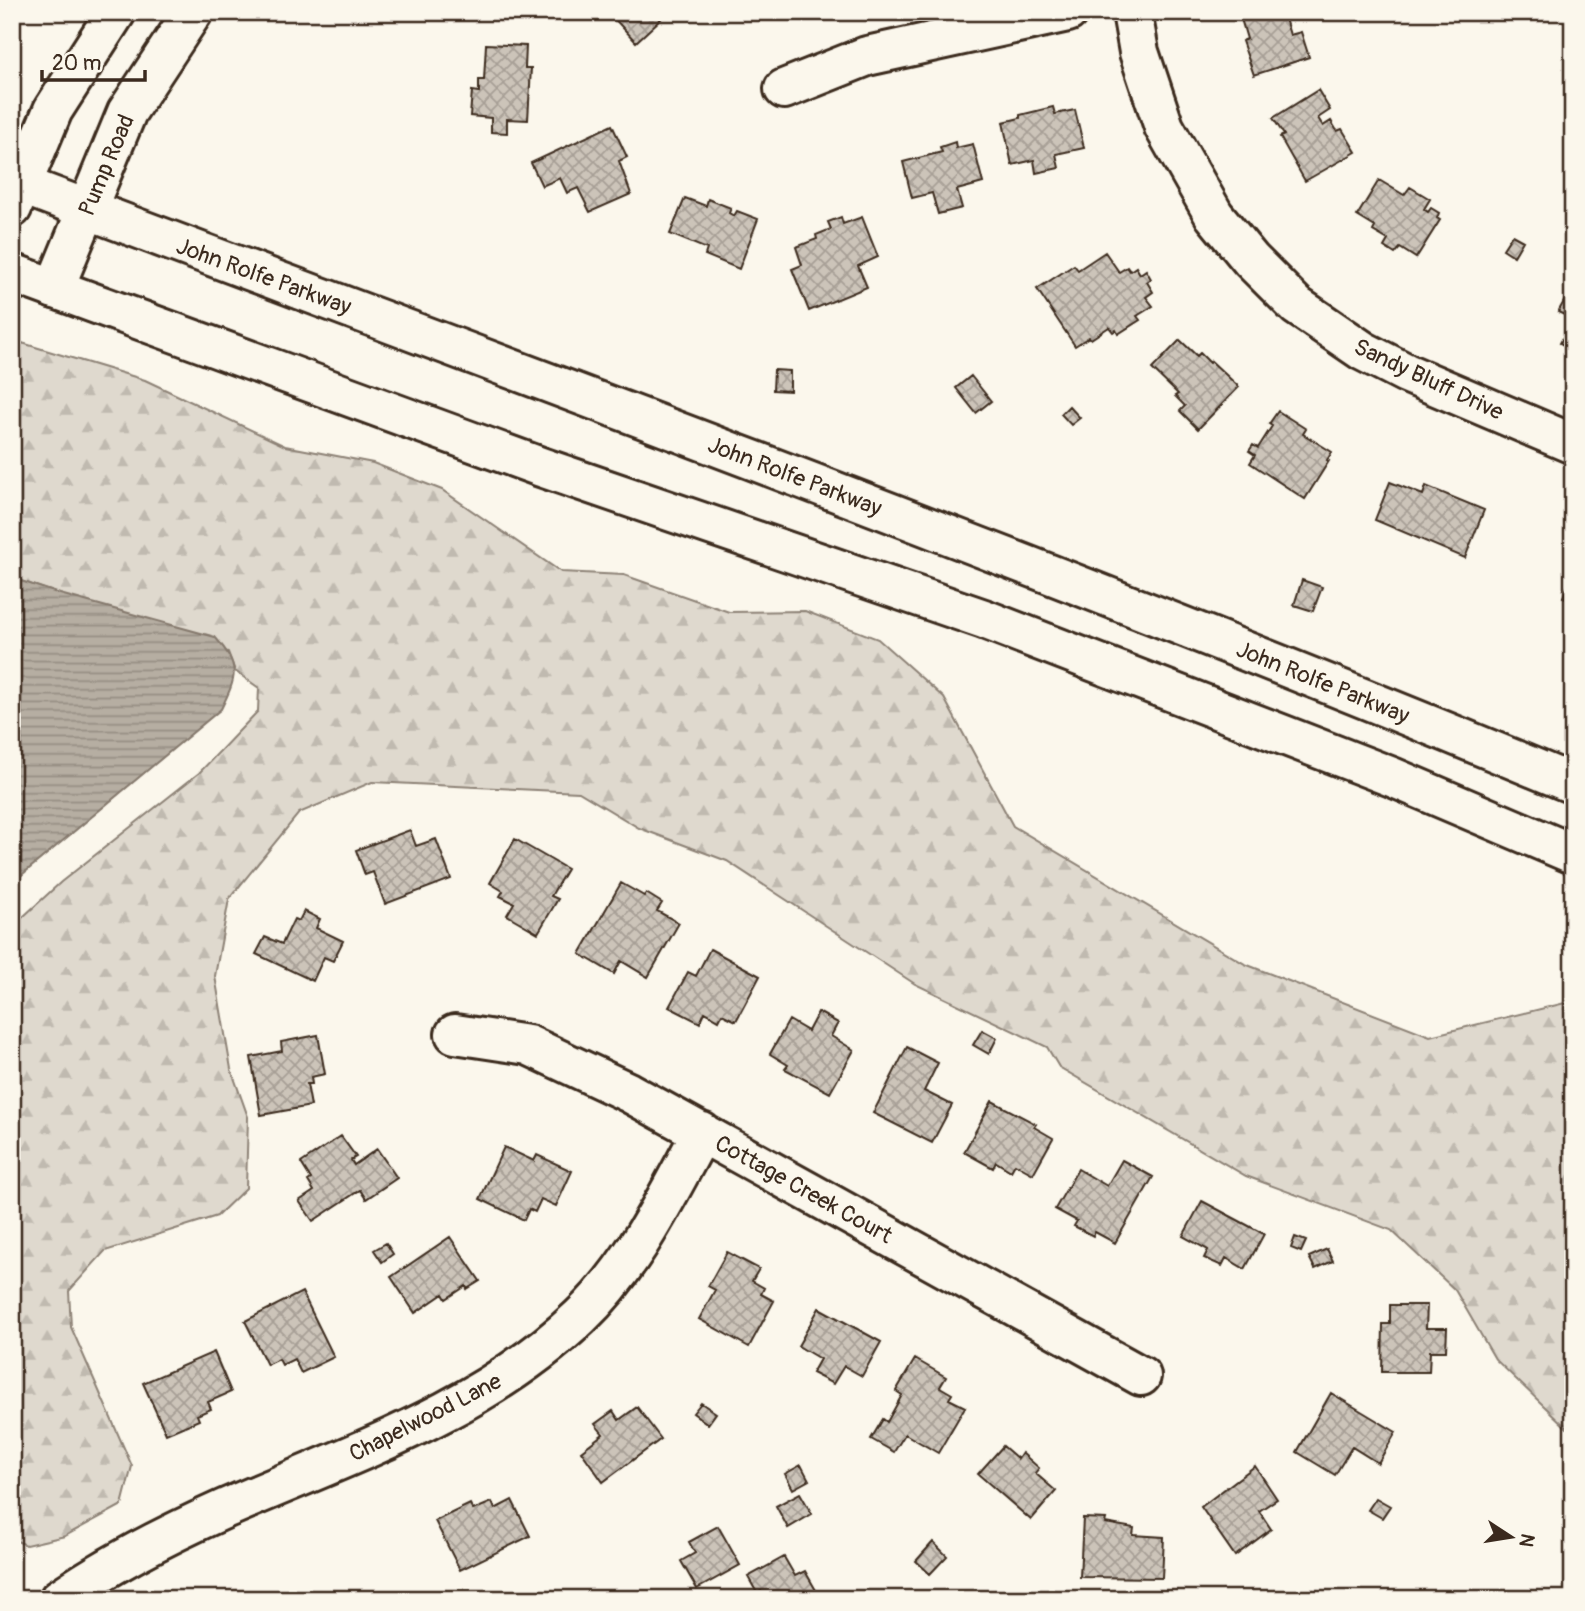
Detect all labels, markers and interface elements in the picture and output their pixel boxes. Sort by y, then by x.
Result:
scale bar [42,38,145,82]
text: 20 m [52,50,101,77]
street label: Pump Road [72,110,141,220]
street label: John Rolfe Parkway [172,231,355,322]
street label: Sandy Bluff Drive [1349,332,1509,427]
street label: John Rolfe Parkway [704,430,886,523]
street label: John Rolfe Parkway [1232,635,1414,730]
street label: Cottage Creek Court [710,1129,898,1251]
street label: Chapelwood Lane [344,1366,507,1468]
north arrow [1476,1502,1546,1572]
text: N [1514,1532,1540,1549]

